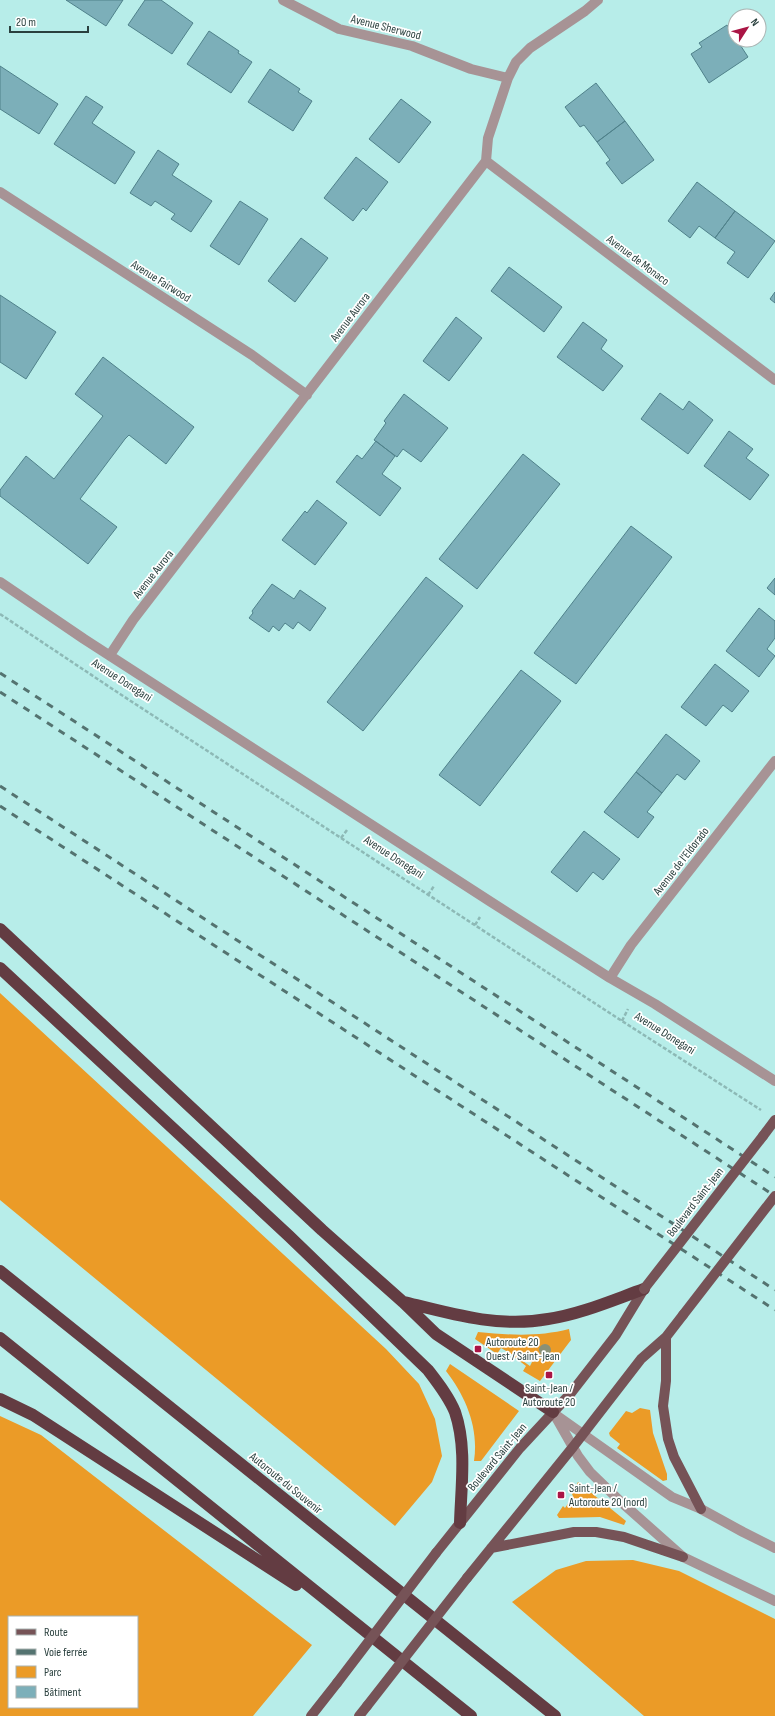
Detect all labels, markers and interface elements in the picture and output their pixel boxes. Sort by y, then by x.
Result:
scale bar [10,8,88,34]
north arrow [727,8,767,48]
street label: Avenue Sherwood [348,11,422,43]
text: 20 m [16,15,36,30]
text: N [748,16,762,29]
street label: Avenue de Monaco [603,231,672,289]
street label: Avenue Fairwood [127,257,193,306]
street label: Avenue Aurora [327,290,374,346]
street label: Avenue Aurora [129,547,177,602]
street label: Avenue Donegani [88,655,155,705]
street label: Avenue de l'Eldorado [650,824,713,899]
street label: Avenue Donegani [360,832,427,882]
street label: Avenue Donegani [631,1008,698,1058]
street label: Boulevard Saint-Jean [664,1165,727,1240]
place label: Autoroute 20 Ouest / Saint-Jean [485,1335,560,1364]
marker: Autoroute 20 Ouest / Saint-Jean [473,1344,483,1354]
marker: Saint-Jean / Autoroute 20 [544,1370,554,1380]
place label: Saint-Jean / Autoroute 20 [522,1381,575,1410]
street label: Boulevard Saint-Jean [465,1420,530,1494]
street label: Autoroute du Souvenir [245,1449,326,1518]
place label: Saint-Jean / Autoroute 20 (nord) [568,1481,647,1510]
marker: Saint-Jean / Autoroute 20 (nord) [556,1490,566,1500]
legend [8,1616,138,1708]
text: Route [44,1625,68,1640]
text: Voie ferrée [44,1645,88,1660]
text: Parc [44,1665,62,1680]
text: Bâtiment [44,1685,82,1700]

